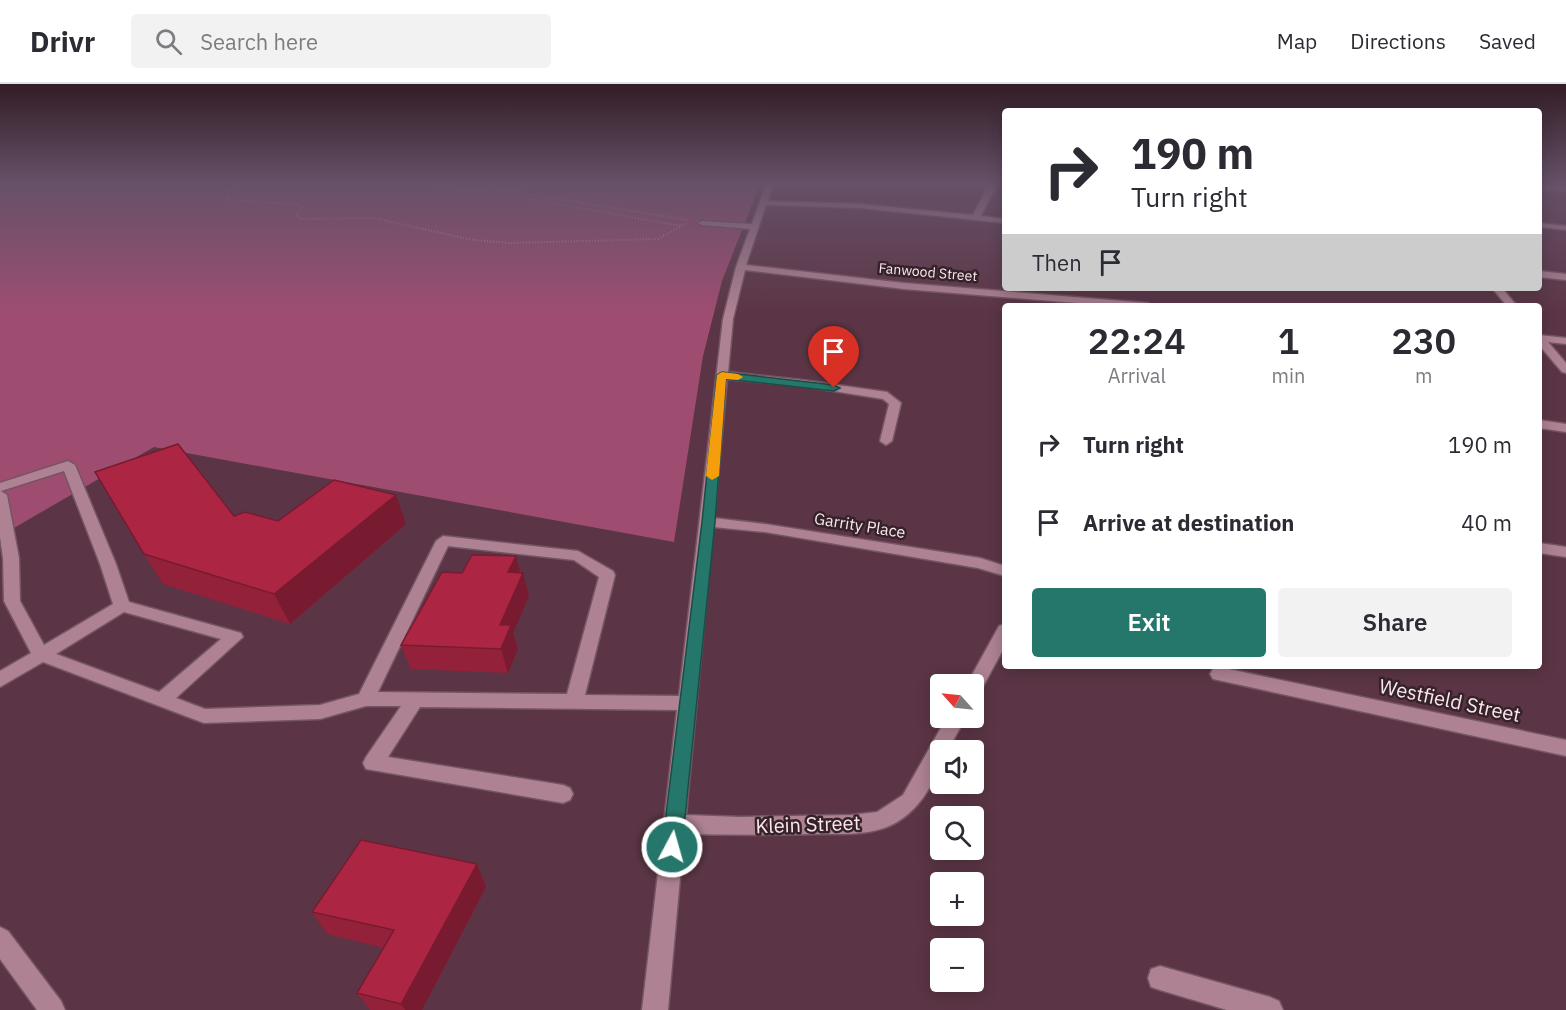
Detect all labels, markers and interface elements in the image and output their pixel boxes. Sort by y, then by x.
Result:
search box [131,14,551,68]
text: Drivr [30,23,95,60]
icon: search [152,25,185,58]
text: Search here [200,27,318,56]
text: Map [1277,27,1317,55]
text: Directions [1350,27,1446,55]
text: Saved [1479,27,1536,55]
text: 190 m [1131,126,1254,181]
icon: right [1032,132,1110,210]
text: Turn right [1131,179,1248,214]
icon: arrive [1094,246,1127,279]
text: Then [1032,248,1082,277]
street label: Fanwood Street [878,259,978,285]
text: 22:24 [1088,317,1186,364]
text: 1 [1278,317,1299,364]
text: 230 [1391,317,1456,364]
pin [808,326,859,388]
icon: arrive [817,335,850,368]
text: Arrival [1108,362,1166,389]
text: min [1272,362,1305,389]
text: m [1415,362,1432,389]
icon: right [1032,428,1065,461]
text: Turn right [1083,430,1184,459]
text: 190 m [1448,430,1512,459]
icon: arrive [1032,506,1065,539]
street label: Garrity Place [813,508,907,542]
text: Arrive at destination [1083,508,1294,537]
text: 40 m [1461,508,1512,537]
button: Exit [1032,588,1266,657]
button: Share [1278,588,1512,657]
street label: Westfield Street [1377,672,1523,728]
north arrow [930,674,984,728]
map controls [930,674,984,992]
button: sound [930,740,984,794]
button: search [930,806,984,860]
street label: Klein Street [755,809,861,839]
position arrow [640,815,704,879]
button: + [930,872,984,926]
button: − [930,938,984,992]

